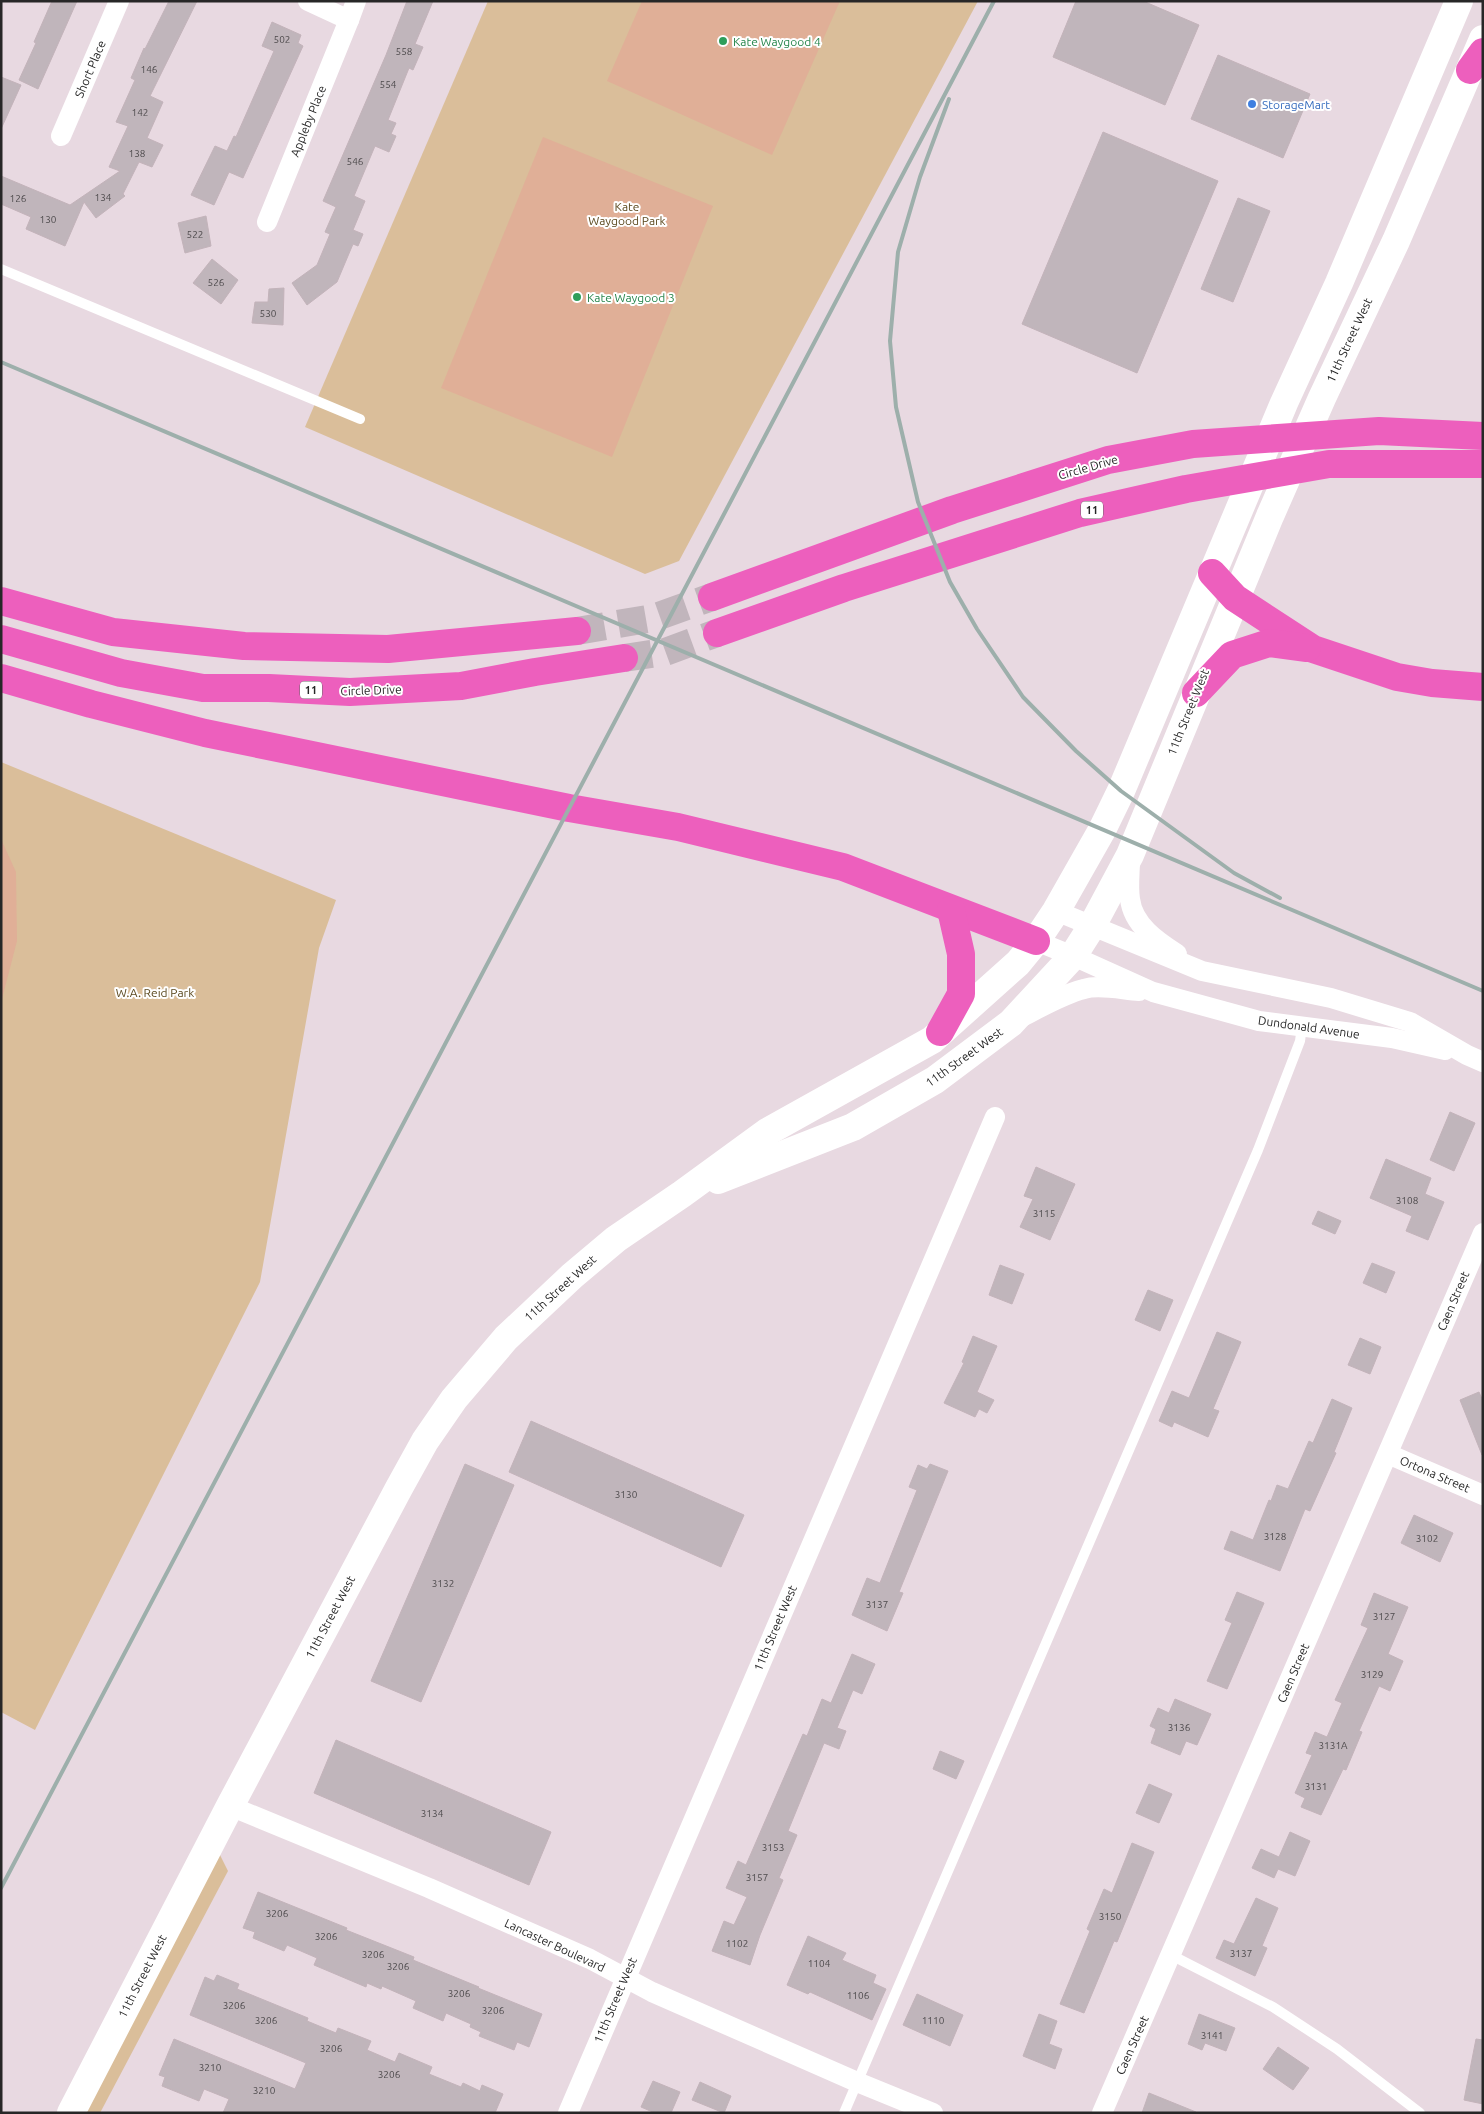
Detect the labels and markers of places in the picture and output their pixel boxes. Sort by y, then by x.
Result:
marker: Kate Waygood 4 [717,35,729,47]
place label: Kate Waygood 4 [733,35,821,48]
marker: StorageMart [1246,98,1258,110]
place label: StorageMart [1262,98,1330,111]
marker: Kate Waygood 3 [571,291,583,303]
place label: Kate Waygood 3 [587,291,675,304]

